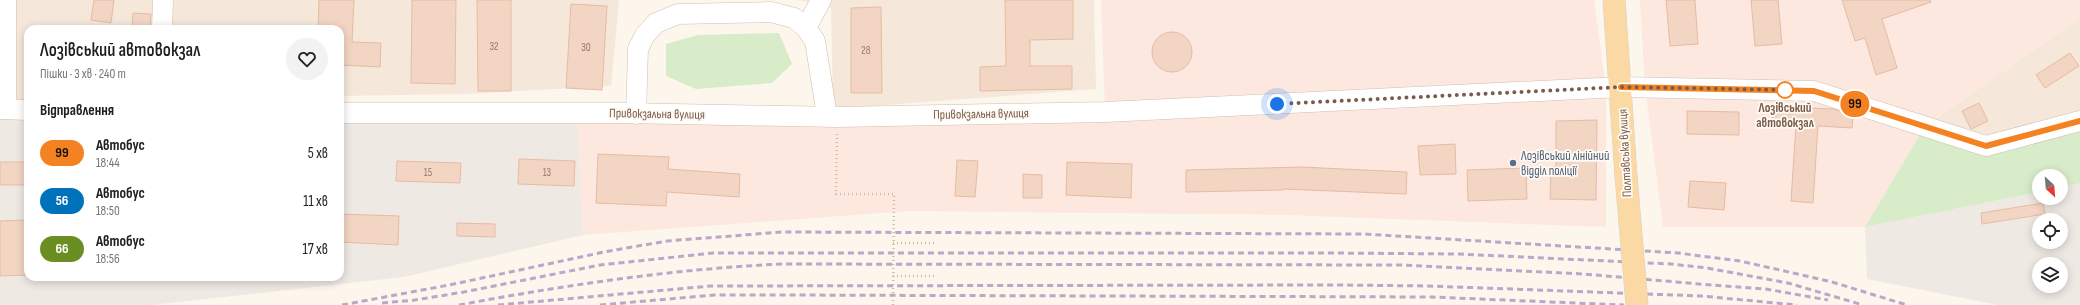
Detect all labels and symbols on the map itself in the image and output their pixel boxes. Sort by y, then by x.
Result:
house number: 32 [489,40,499,53]
house number: 30 [581,41,591,54]
house number: 28 [861,44,871,57]
marker: Лозівський автовокзал [1776,81,1794,99]
line badge: 99 [1837,91,1873,117]
your location [1267,94,1287,114]
place label: Лозівський автовокзал [1756,100,1815,131]
street label: Привокзальна вулиця [609,105,705,123]
street label: Привокзальна вулиця [933,105,1029,123]
street label: Полтавська вулиця [1615,108,1635,198]
place label: Лозівський лінійний відділ поліції [1520,148,1609,179]
marker: Лозівський лінійний відділ поліції [1508,158,1518,168]
house number: 15 [424,166,432,179]
house number: 13 [543,166,552,179]
north arrow [2032,169,2068,205]

